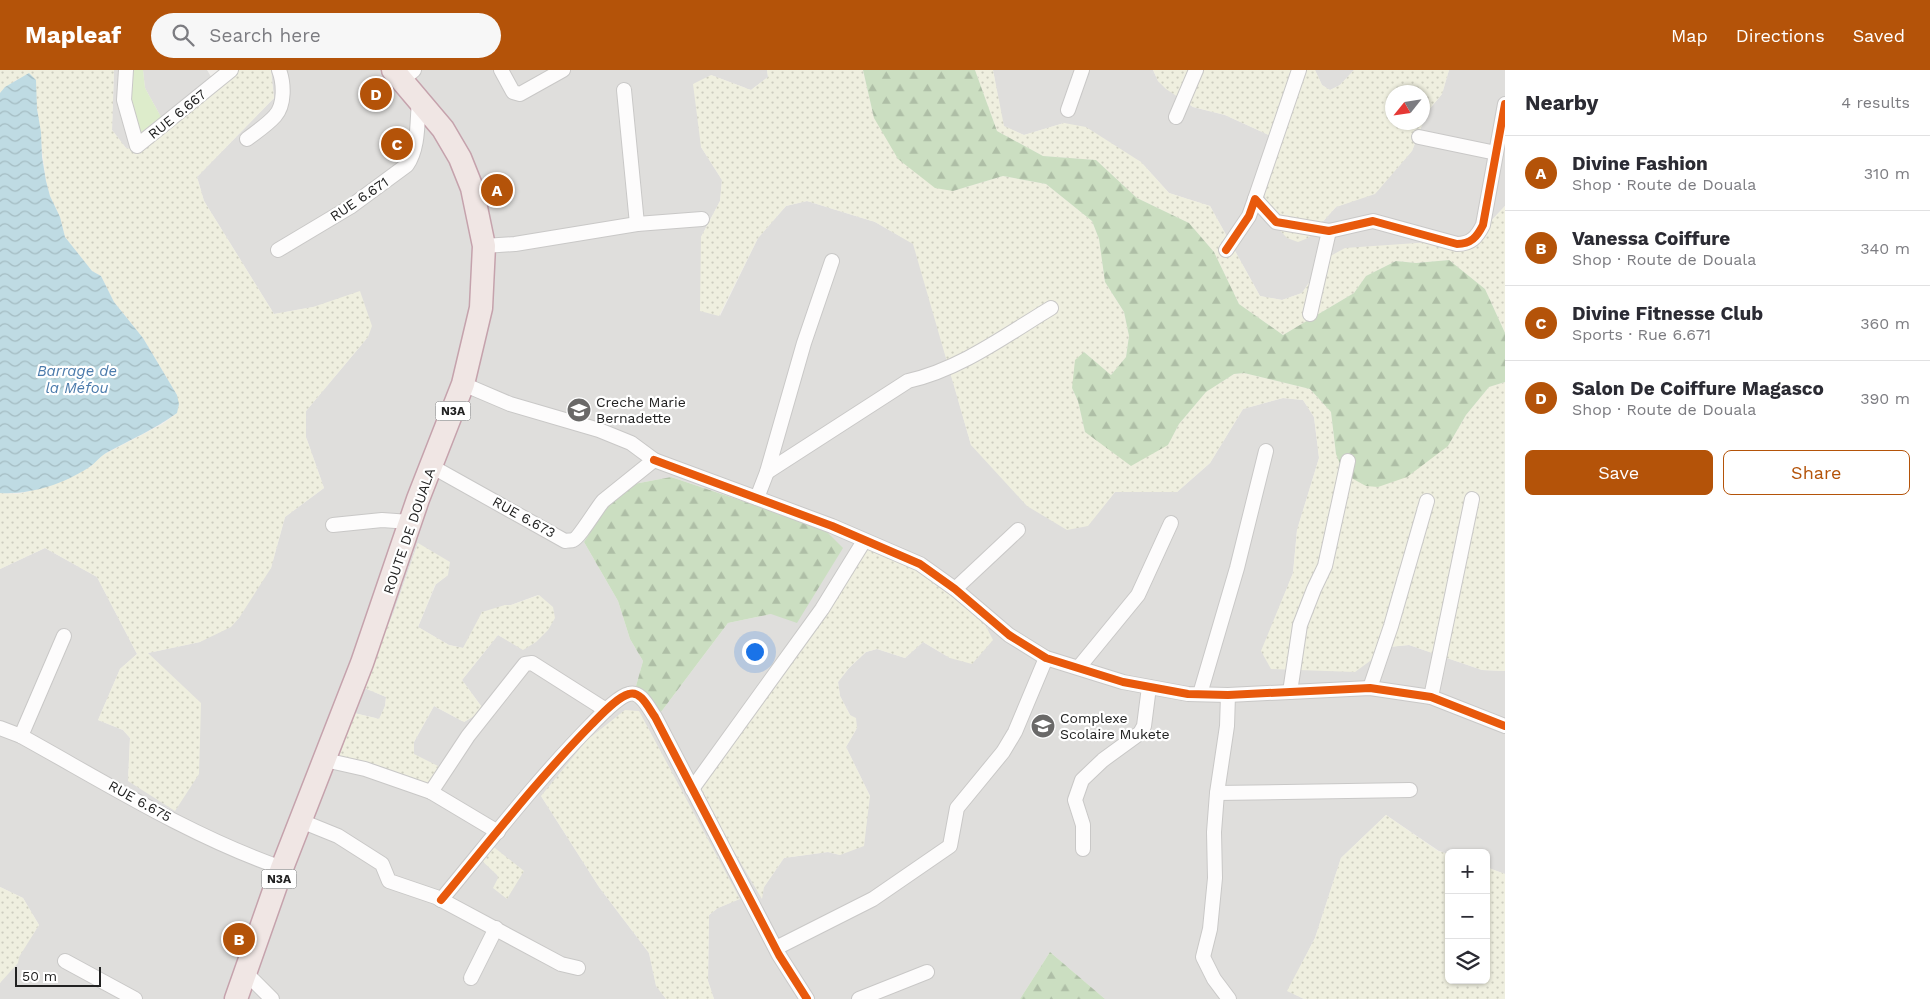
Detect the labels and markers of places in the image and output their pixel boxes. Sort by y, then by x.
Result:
pin: D [360,75,392,113]
pin: C [381,125,413,163]
pin: A [481,171,513,209]
place label: Creche Marie Bernadette [596,394,686,426]
school or university icon: Creche Marie Bernadette [566,397,592,423]
place label: Complexe Scolaire Mukete [1060,710,1169,742]
school or university icon: Complexe Scolaire Mukete [1030,713,1056,739]
pin: B [223,920,255,958]

